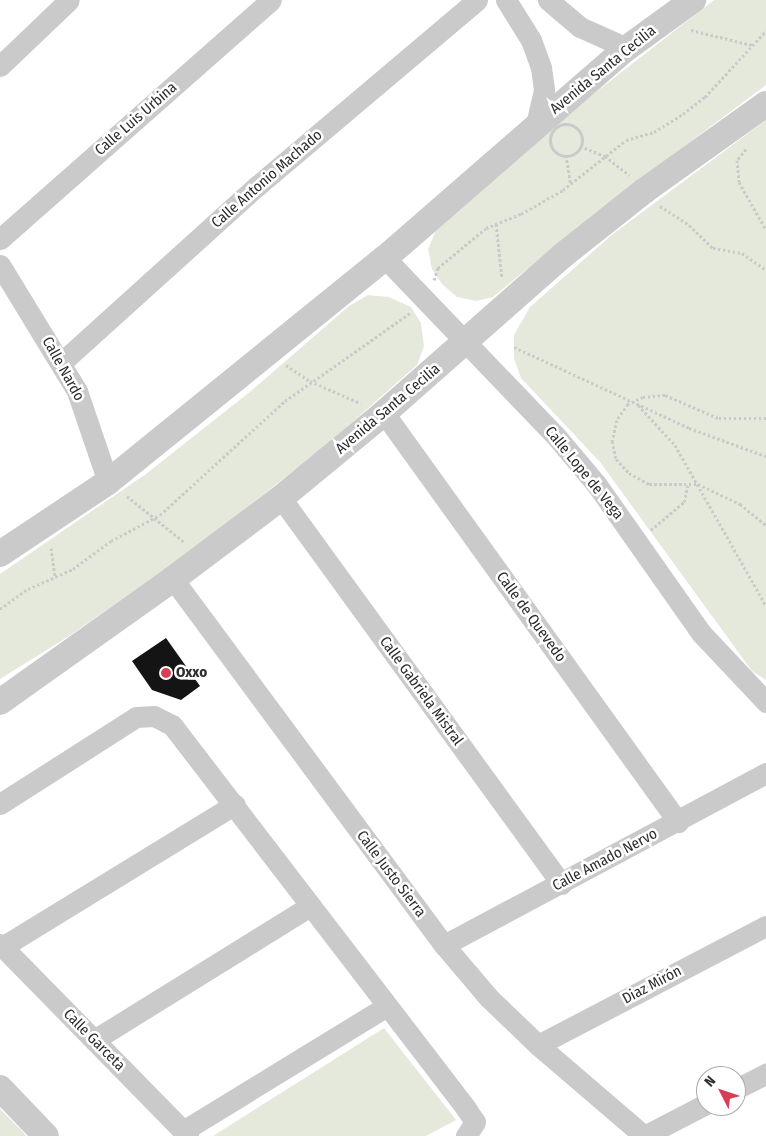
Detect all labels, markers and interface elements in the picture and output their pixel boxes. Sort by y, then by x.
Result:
street label: Avenida Santa Cecilia [546,22,660,118]
street label: Calle Luis Urbina [91,79,181,159]
street label: Calle Antonio Machado [208,126,326,232]
street label: Calle Nardo [38,334,88,404]
street label: Avenida Santa Cecilia [332,360,444,458]
street label: Calle Lope de Vega [541,423,627,523]
street label: Calle de Quevedo [492,568,570,666]
street label: Calle Gabriela Mistral [375,633,467,749]
place label: Oxxo [176,664,207,682]
marker: Oxxo [160,667,172,679]
street label: Calle Amado Nervo [550,825,660,895]
street label: Calle Justo Sierra [353,827,429,921]
street label: Diaz Mirón [619,962,685,1008]
street label: Calle Garceta [59,1005,129,1075]
north arrow [696,1066,746,1116]
text: N [701,1073,719,1090]

